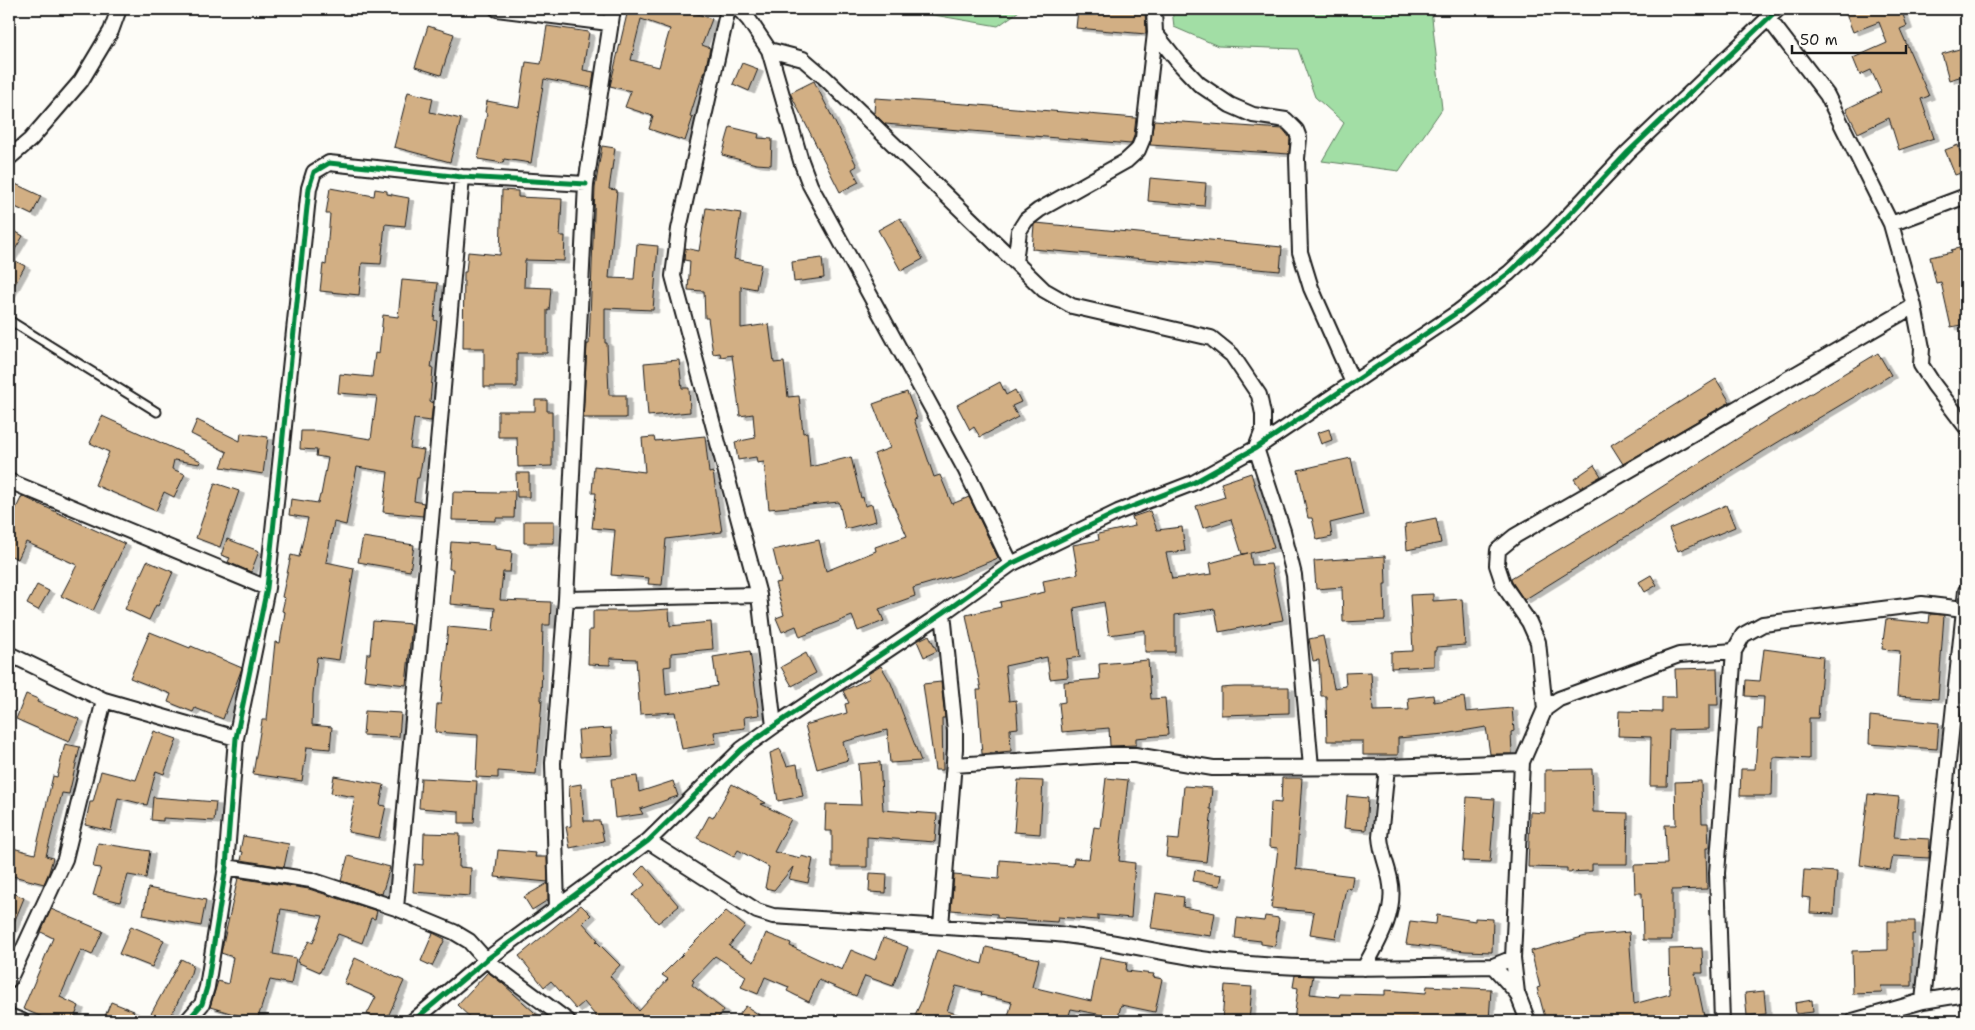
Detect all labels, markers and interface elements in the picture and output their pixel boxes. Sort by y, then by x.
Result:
scale bar [1792,22,1906,54]
text: 50 m [1800,30,1838,50]

